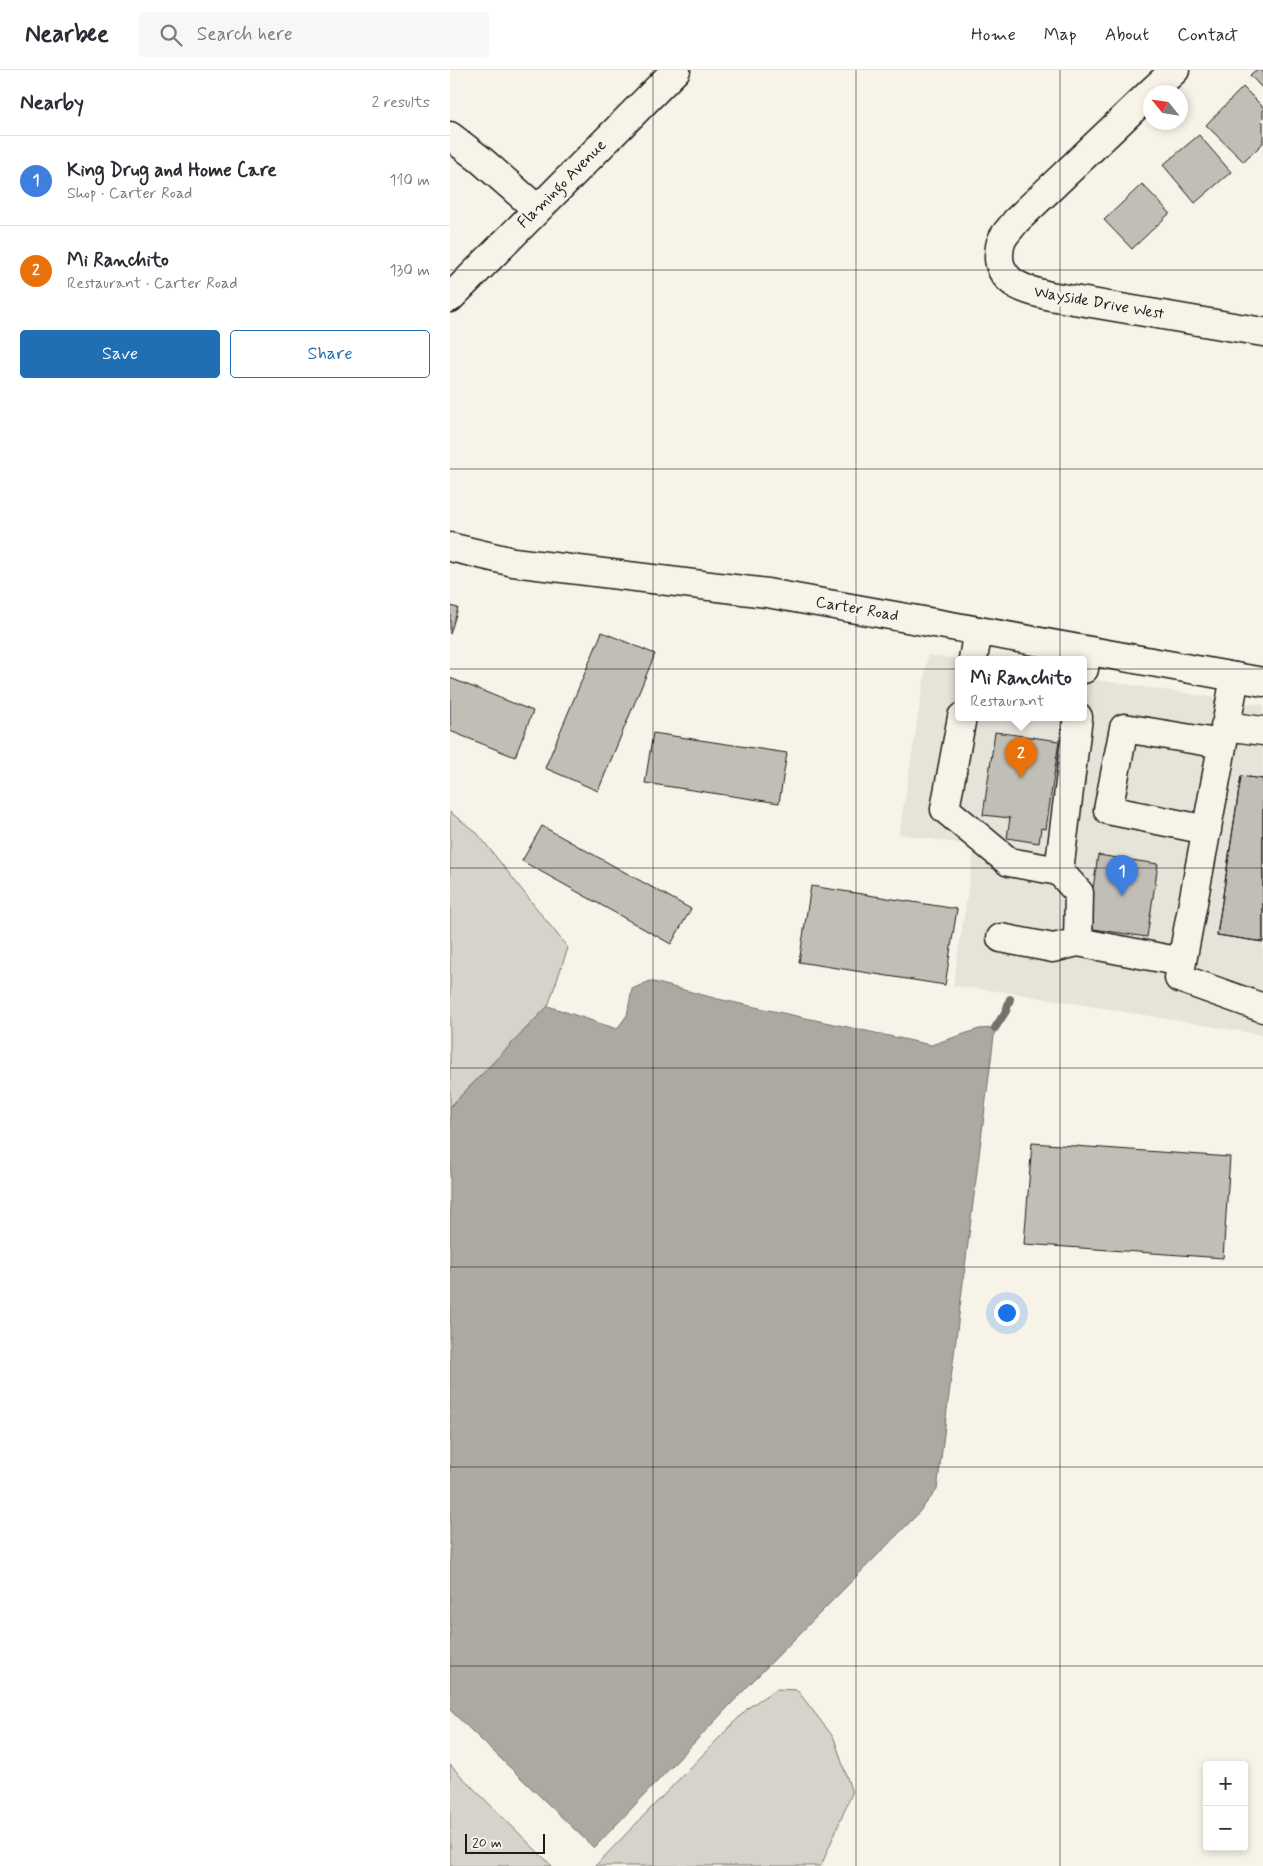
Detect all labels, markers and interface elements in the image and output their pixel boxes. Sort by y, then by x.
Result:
search box [139,12,489,57]
text: Nearbee [25,19,109,50]
icon: search [157,21,185,49]
text: Search here [197,22,293,47]
text: Home [971,23,1016,47]
text: Map [1044,23,1077,47]
text: About [1105,23,1149,47]
text: Contact [1177,23,1238,47]
north arrow [1143,85,1188,130]
text: Nearby [20,89,84,117]
text: 2 results [372,92,430,113]
street label: Flamingo Avenue [513,135,612,234]
text: King Drug and Home Care [67,158,277,183]
text: 1 [32,170,40,191]
text: 110 m [389,170,430,191]
text: Shop · Carter Road [67,183,192,204]
text: Mi Ranchito [67,248,169,273]
text: 2 [32,260,40,281]
text: 130 m [389,260,430,281]
text: Restaurant · Carter Road [67,273,237,294]
street label: Wayside Drive West [1032,281,1166,325]
button: Save [20,330,220,378]
button: Share [230,330,430,378]
street label: Carter Road [814,591,900,627]
popup [955,656,1087,721]
text: Mi Ranchito [970,666,1072,691]
text: Restaurant [970,691,1045,712]
pin: 2 [1005,737,1037,778]
pin: 1 [1106,855,1138,896]
your location [994,1300,1020,1326]
map controls [1203,1761,1248,1851]
button: + [1203,1761,1248,1806]
button: − [1203,1806,1248,1851]
scale bar [465,1831,545,1854]
text: 20 m [472,1834,502,1852]

